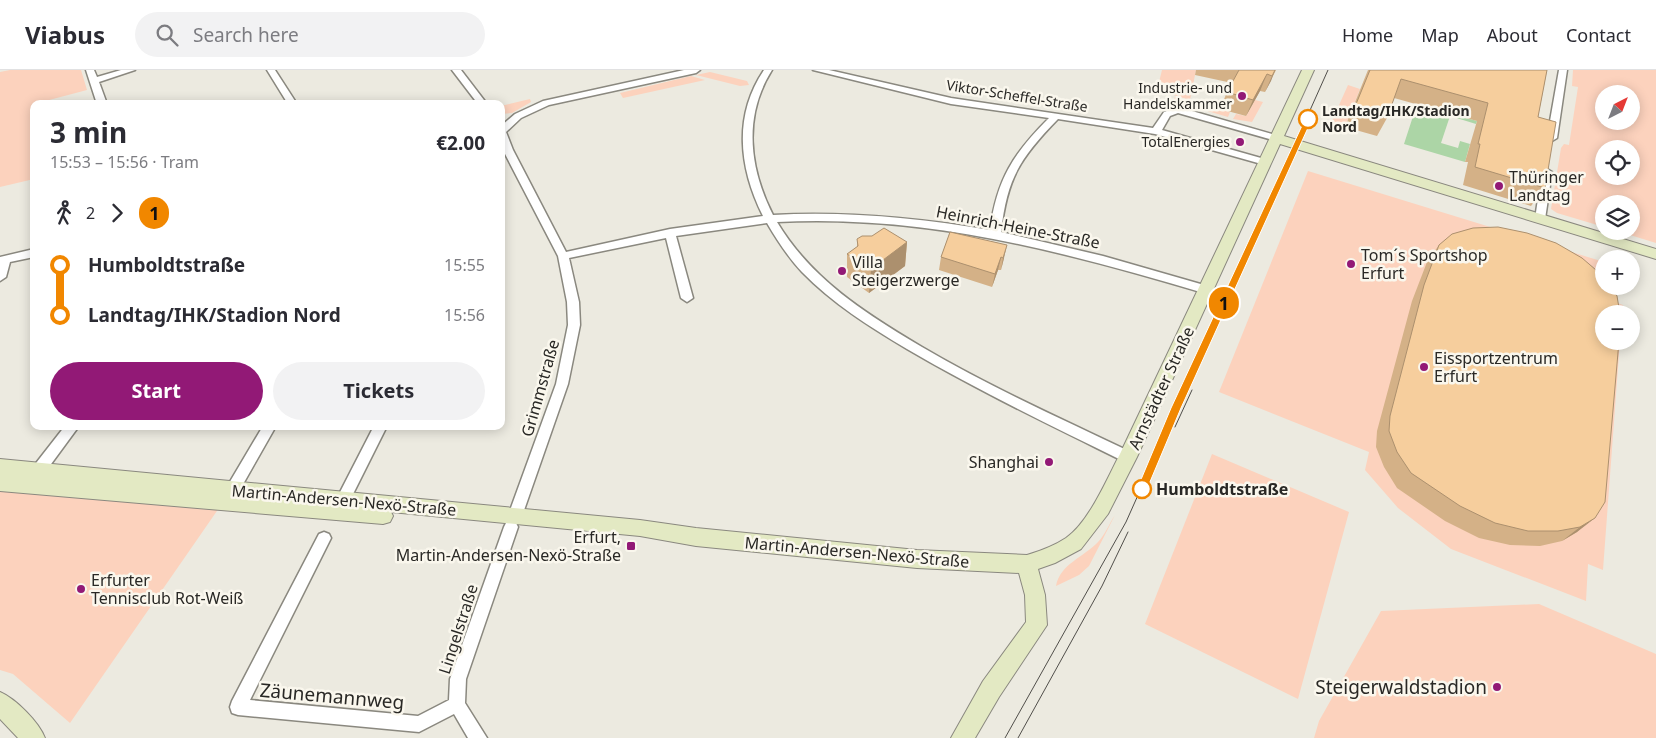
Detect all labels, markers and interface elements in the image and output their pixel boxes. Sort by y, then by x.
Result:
search box [135,12,485,57]
text: Viabus [25,18,105,51]
icon: search [153,21,181,49]
text: Search here [193,22,299,48]
text: Home [1342,23,1393,47]
text: Map [1421,23,1459,47]
text: About [1487,23,1538,47]
text: Contact [1566,23,1631,47]
street label: Viktor-Scheffel-Straße [945,75,1089,116]
place label: Industrie- und Handelskammer [1123,78,1232,113]
north arrow [1595,85,1640,130]
map controls [1595,85,1640,350]
marker: Industrie- und Handelskammer [1236,90,1248,102]
place label: Landtag/IHK/Stadion Nord [1322,101,1470,136]
marker: Landtag/IHK/Stadion Nord [1298,109,1318,129]
text: 3 min [50,113,127,151]
text: €2.00 [436,130,485,156]
place label: TotalEnergies [1141,132,1230,151]
marker: TotalEnergies [1234,136,1246,148]
button: locate [1595,140,1640,185]
text: 15:53 – 15:56 · Tram [50,151,199,173]
place label: Thüringer Landtag [1509,166,1584,206]
marker: Thüringer Landtag [1493,180,1505,192]
button: layers [1595,195,1640,240]
icon: walk [50,199,78,227]
icon: forward [103,199,131,227]
street label: Heinrich-Heine-Straße [934,200,1102,254]
text: 1 [149,201,159,225]
text: 2 [86,202,95,224]
place label: Tom´s Sportshop Erfurt [1361,244,1488,284]
button: + [1595,250,1640,295]
place label: Villa Steigerzwerge [852,251,960,291]
text: Humboldtstraße [88,252,245,278]
text: 15:55 [444,254,485,276]
marker: Tom´s Sportshop Erfurt [1345,258,1357,270]
marker: Villa Steigerzwerge [836,265,848,277]
line badge: 1 [1208,287,1240,319]
text: 1 [1219,291,1229,315]
text: Landtag/IHK/Stadion Nord [88,302,341,328]
text: 15:56 [444,304,485,326]
button: − [1595,305,1640,350]
street label: Arnstädter Straße [1123,323,1199,453]
street label: Grimmstraße [516,337,564,439]
place label: Eissportzentrum Erfurt [1434,347,1558,387]
marker: Eissportzentrum Erfurt [1418,361,1430,373]
button: Start [50,362,263,420]
button: Tickets [273,362,485,420]
place label: Shanghai [969,451,1039,473]
marker: Shanghai [1043,456,1055,468]
place label: Humboldtstraße [1156,478,1288,500]
street label: Martin-Andersen-Nexö-Straße [231,479,457,521]
marker: Humboldtstraße [1132,479,1152,499]
place label: Erfurt, Martin-Andersen-Nexö-Straße [396,526,621,566]
street label: Martin-Andersen-Nexö-Straße [744,531,970,573]
marker: Erfurt, Martin-Andersen-Nexö-Straße [625,540,637,552]
place label: Erfurter Tennisclub Rot-Weiß [91,569,243,609]
street label: Lingelstraße [433,581,483,677]
marker: Erfurter Tennisclub Rot-Weiß [75,583,87,595]
place label: Steigerwaldstadion [1315,674,1487,700]
street label: Zäunemannweg [259,677,405,715]
marker: Steigerwaldstadion [1491,681,1503,693]

